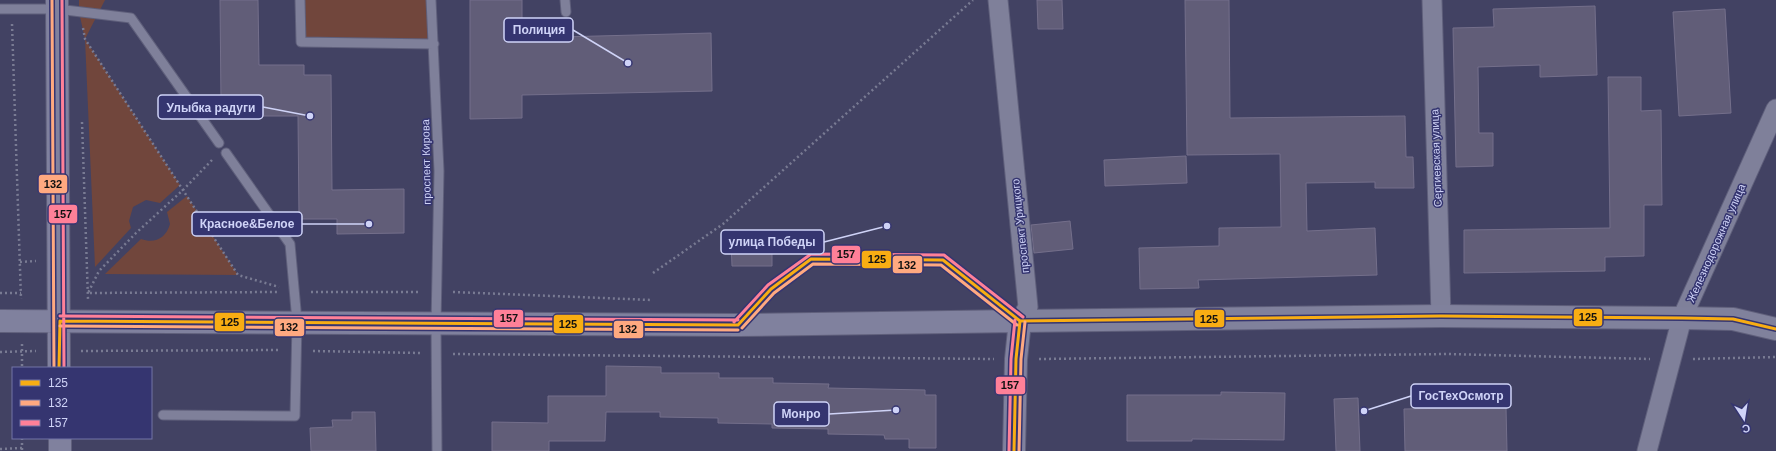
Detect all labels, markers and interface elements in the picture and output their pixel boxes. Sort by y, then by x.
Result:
callout: Полиция [504,18,573,42]
text: Полиция [513,23,565,37]
callout: Улыбка радуги [158,95,263,119]
text: Улыбка радуги [167,101,255,115]
street label: Сергиевская улица [1428,108,1444,207]
street label: проспект Кирова [419,118,433,205]
line badge: 132 [38,174,68,194]
text: 132 [44,178,62,190]
street label: проспект Урицкого [1009,178,1031,274]
street label: Железнодорожная улица [1684,181,1748,304]
line badge: 157 [48,204,78,224]
text: 157 [54,208,72,220]
callout: Красное&Белое [192,212,302,236]
text: Красное&Белое [200,217,295,231]
callout: улица Победы [721,230,824,254]
text: улица Победы [729,235,815,249]
line badge: 157 [831,245,861,264]
text: 157 [837,248,855,260]
line badge: 125 [861,250,892,269]
text: 125 [868,253,886,265]
line badge: 132 [892,255,923,274]
text: 132 [898,259,916,271]
line badge: 125 [1573,308,1603,327]
line badge: 157 [493,309,524,328]
line badge: 125 [1194,309,1225,328]
text: 125 [1579,311,1597,323]
line badge: 125 [214,312,245,332]
text: 157 [500,312,518,324]
text: 125 [1200,313,1218,325]
line badge: 125 [553,314,584,334]
text: 125 [221,316,239,328]
line badge: 132 [274,318,305,337]
text: 125 [559,318,577,330]
line badge: 132 [613,320,644,339]
text: 132 [280,321,298,333]
text: 132 [619,323,637,335]
legend [12,367,152,439]
text: 125 [48,376,68,390]
line badge: 157 [995,376,1026,395]
text: 157 [1001,379,1019,391]
callout: ГосТехОсмотр [1411,384,1511,408]
text: ГосТехОсмотр [1419,389,1503,403]
text: 132 [48,396,68,410]
north arrow [1724,399,1764,439]
callout: Монро [774,402,829,426]
text: Монро [781,407,821,421]
text: 157 [48,416,68,430]
text: С [1741,422,1751,435]

